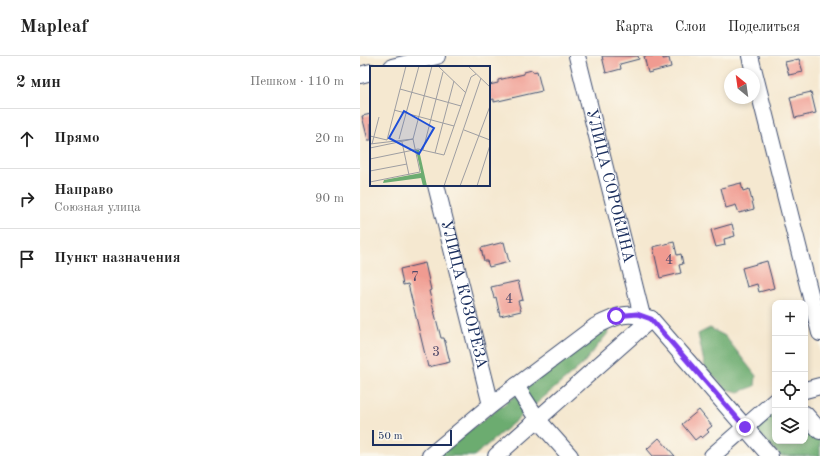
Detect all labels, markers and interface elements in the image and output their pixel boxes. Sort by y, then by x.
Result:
text: Mapleaf [20,18,88,37]
text: Карта [615,20,653,34]
text: Слои [675,20,706,34]
text: Поделиться [728,20,800,34]
inset map [370,66,490,186]
north arrow [724,68,760,104]
text: 2 мин [16,74,61,91]
text: Пешком · 110 m [250,75,344,88]
street label: УЛИЦА СОРОКИНА [583,107,636,265]
icon: ahead [16,128,38,150]
text: Прямо [54,131,100,146]
text: 20 m [315,132,344,145]
text: Направо [54,183,113,198]
icon: right [16,188,38,210]
text: 90 m [315,192,344,205]
text: Союзная улица [54,201,141,214]
street label: УЛИЦА КОЗОРЕЗА [437,219,490,371]
icon: arrive [16,248,38,270]
text: Пункт назначения [54,251,181,266]
house number: 4 [665,253,673,267]
house number: 7 [411,270,419,284]
house number: 4 [505,292,513,306]
map controls [772,300,808,444]
button: + [772,300,808,336]
route start [607,307,625,325]
button: − [772,336,808,372]
house number: 3 [432,345,440,359]
button: locate [772,372,808,408]
button: layers [772,408,808,444]
route end [736,418,754,436]
scale bar [372,428,452,447]
text: 50 m [378,431,403,442]

